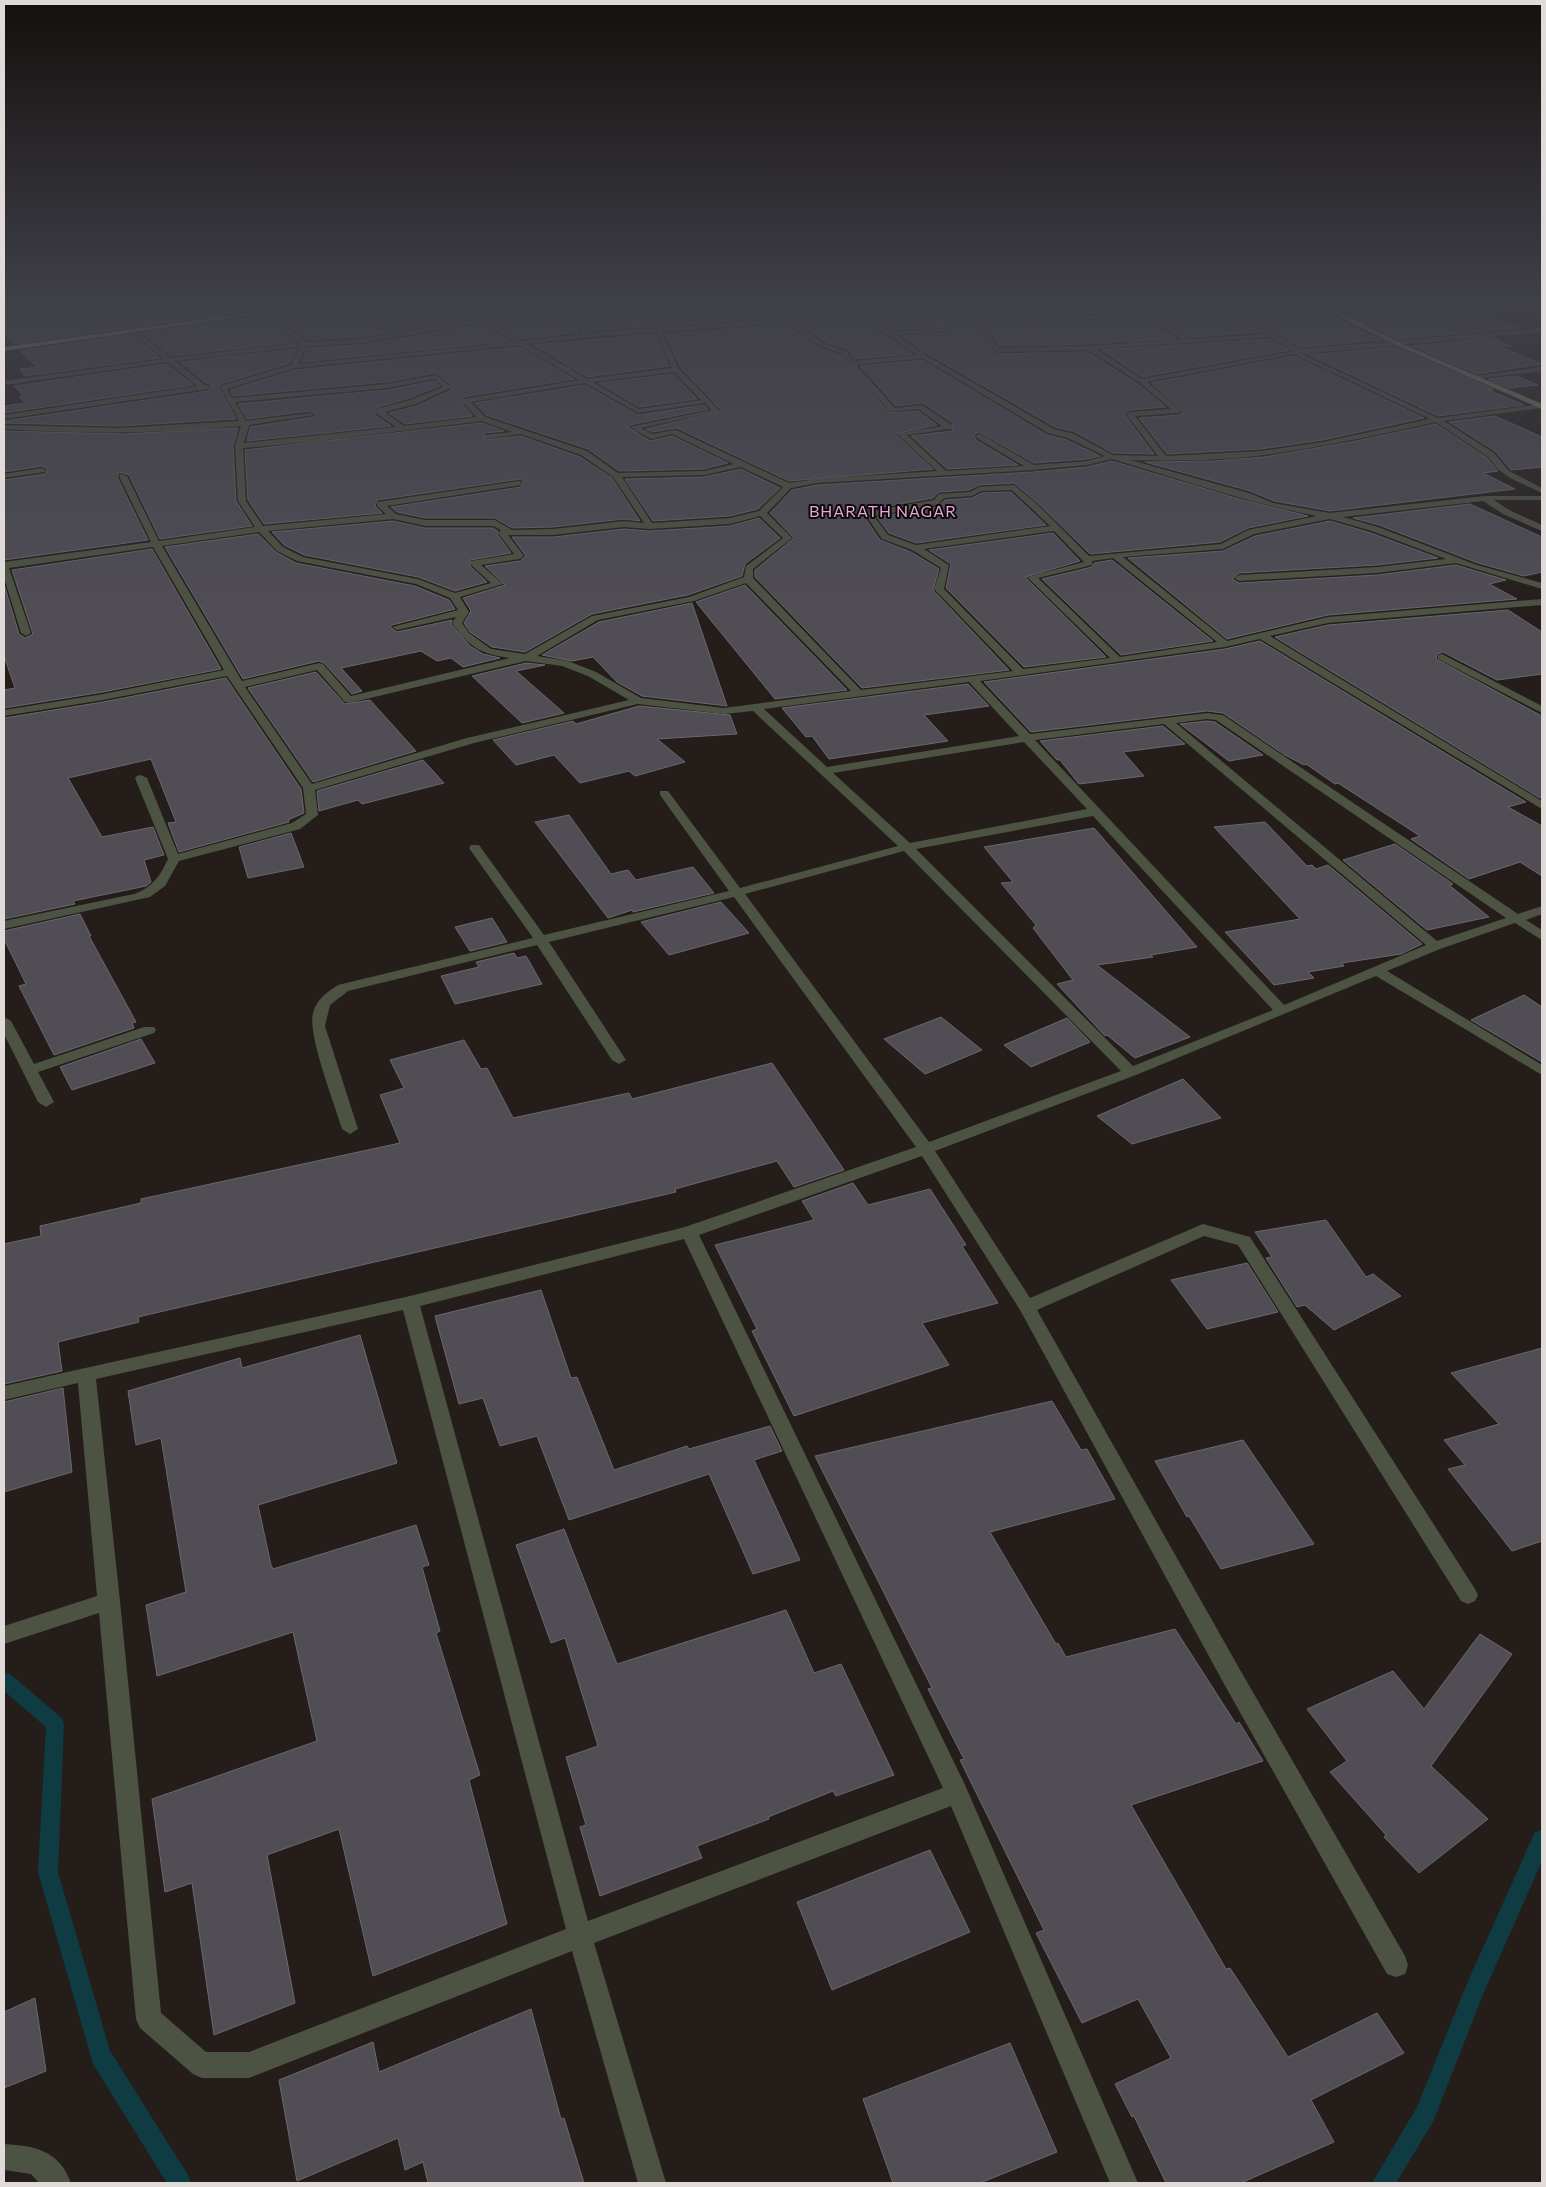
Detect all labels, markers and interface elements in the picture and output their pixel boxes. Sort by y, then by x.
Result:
district label: BHARATH NAGAR [809,501,957,520]

